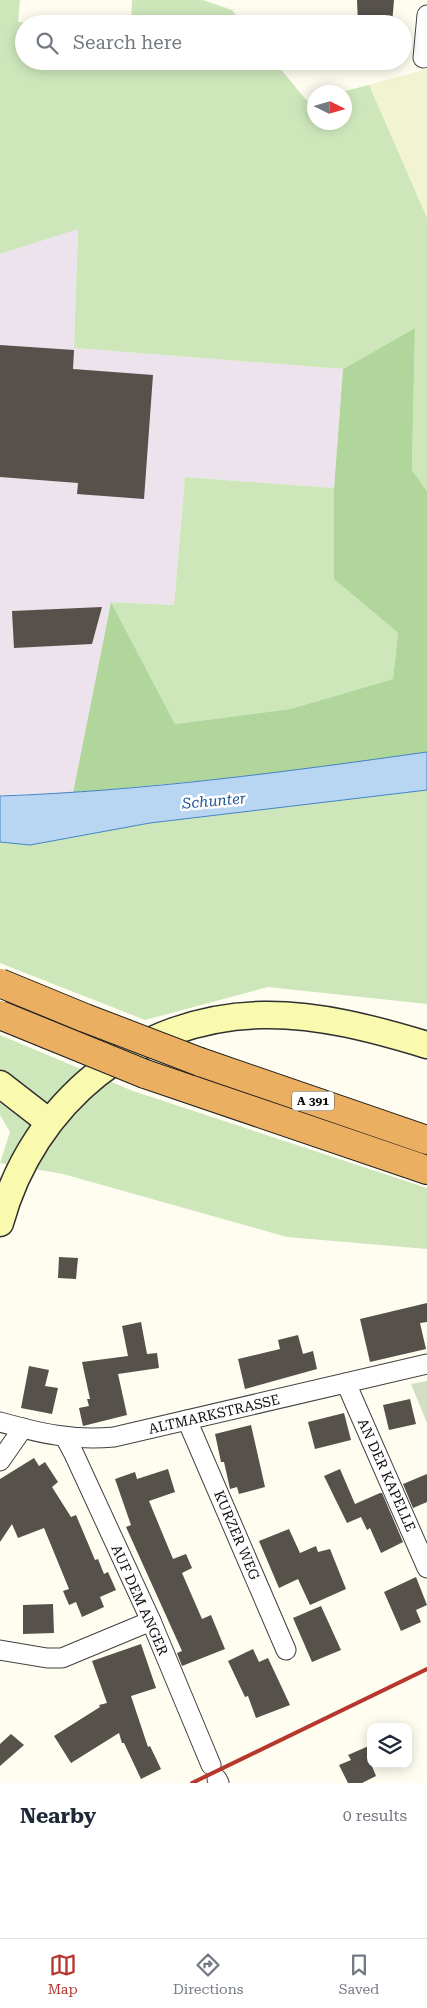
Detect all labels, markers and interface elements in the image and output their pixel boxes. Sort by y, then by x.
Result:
search box [15,15,412,70]
icon: search [33,29,61,57]
text: Search here [73,31,182,54]
north arrow [307,85,352,130]
water label: Schunter [180,789,247,813]
road number: A 391 [292,1092,334,1110]
street label: ALTMARKSTRASSE [147,1391,281,1437]
street label: AN DER KAPELLE [355,1416,419,1534]
street label: KURZER WEG [211,1488,263,1582]
street label: AUF DEM ANGER [108,1542,172,1658]
map controls [367,1723,412,1768]
button: layers [367,1723,412,1768]
text: Nearby [20,1804,96,1828]
text: 0 results [343,1806,407,1825]
tab: Map [48,1951,78,1997]
tab: Directions [173,1951,243,1997]
tab: Saved [339,1951,379,1997]

